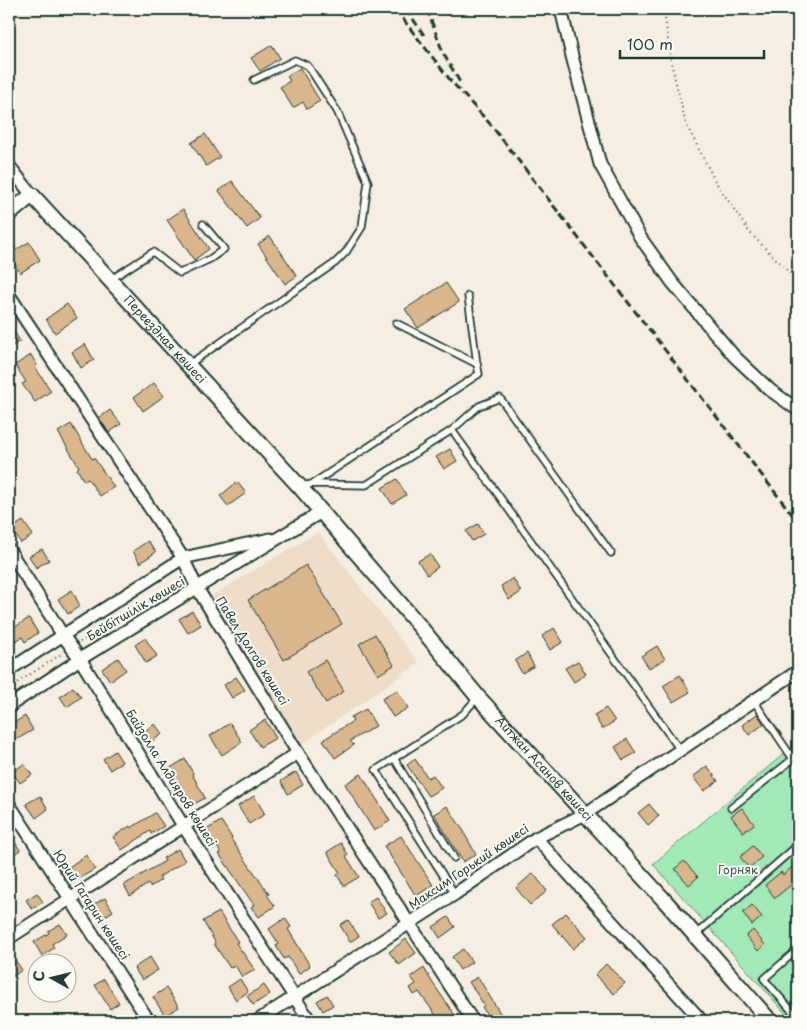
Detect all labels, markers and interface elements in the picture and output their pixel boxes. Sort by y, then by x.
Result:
scale bar [620,28,763,60]
text: 100 m [627,32,673,55]
street label: Переездная көшесі [120,291,211,387]
street label: Бейбітшілік көшесі [83,572,188,645]
street label: Павел Долгов көшесі [212,593,294,708]
street label: Байзолла Алдияров көшесі [122,705,222,850]
street label: Айтжан Асанов көшесі [492,712,598,825]
street label: Максим Горький көшесі [405,819,532,913]
street label: Юрий Гагарин көшесі [49,846,134,963]
park label: Горняк [718,860,758,878]
north arrow [28,952,78,1002]
text: С [28,969,50,983]

